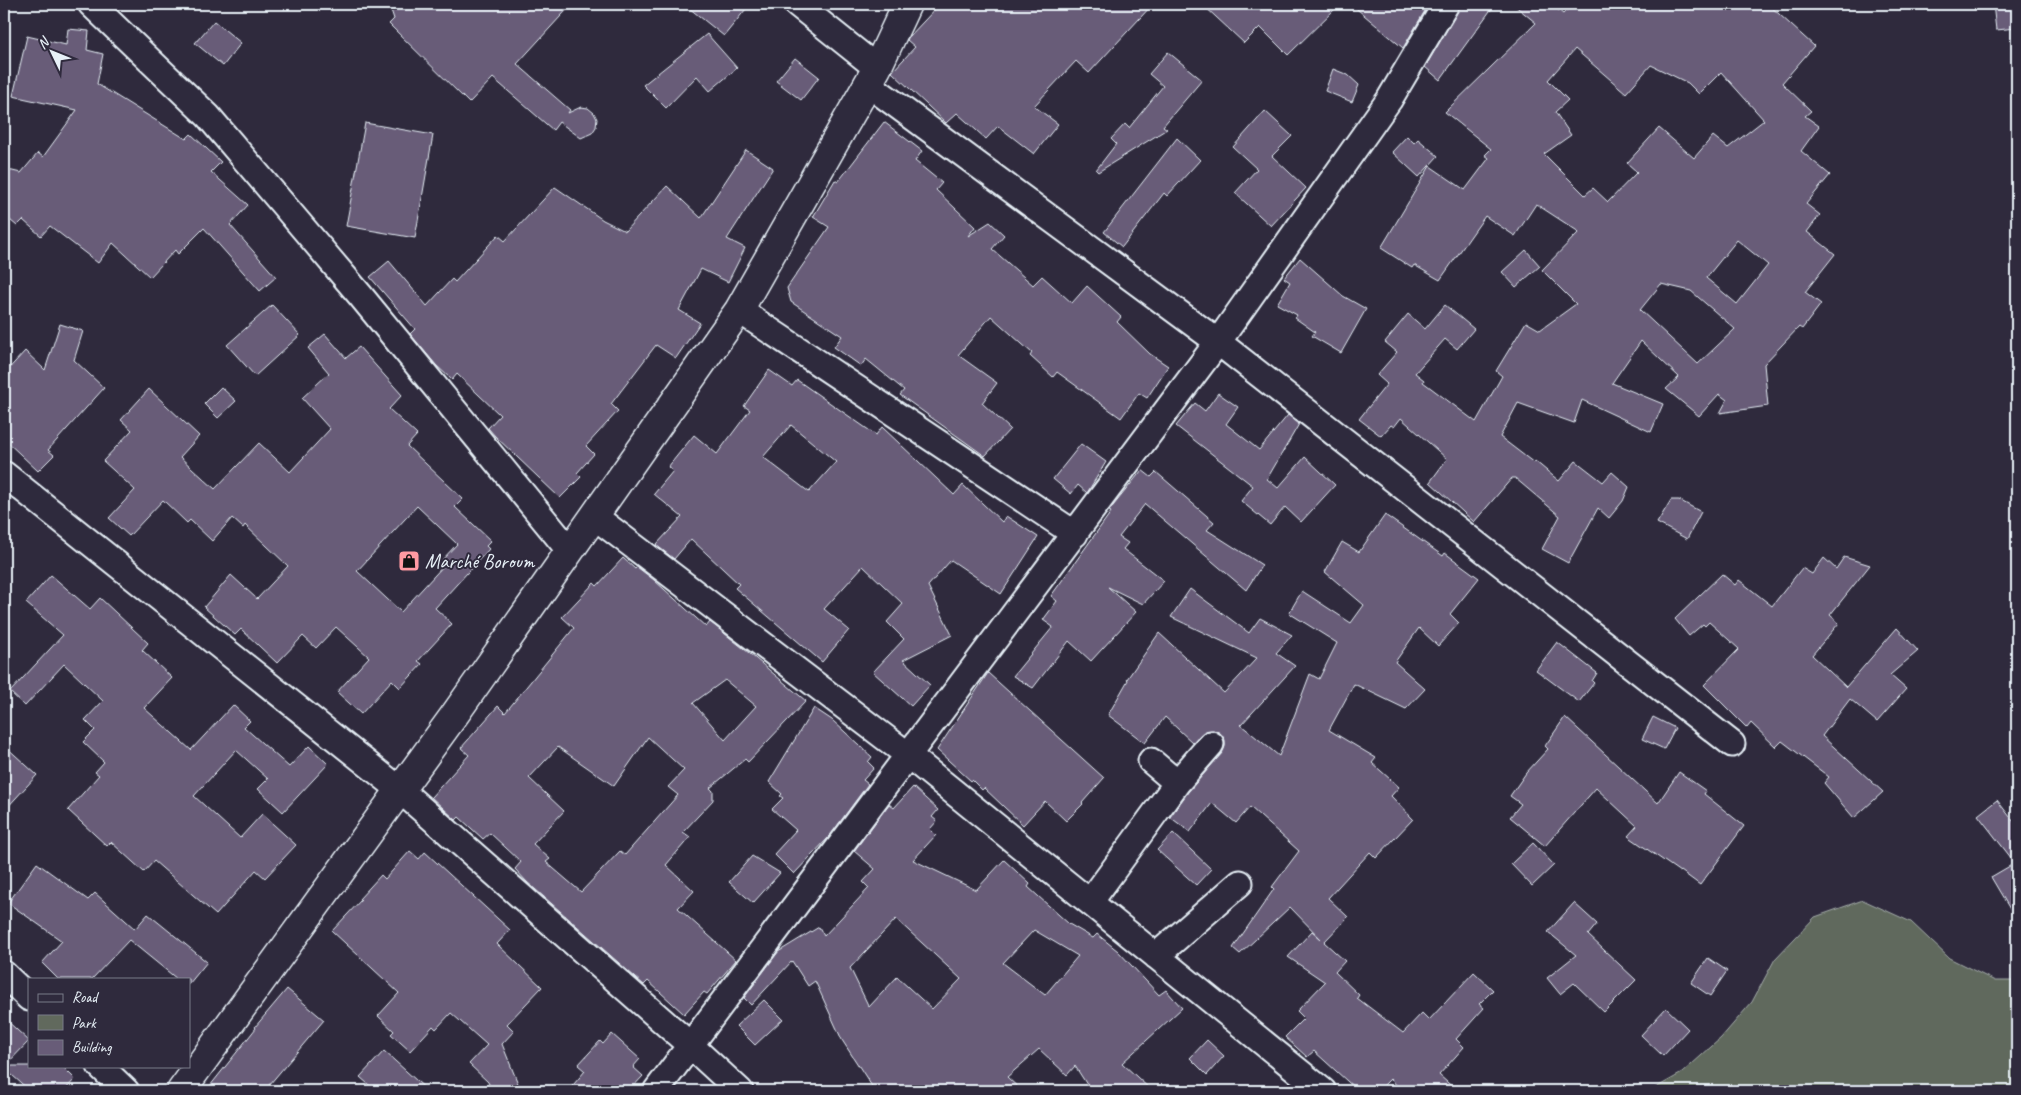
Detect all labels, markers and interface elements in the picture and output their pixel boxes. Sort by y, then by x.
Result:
north arrow [28,28,78,78]
text: N [34,33,54,52]
shop icon: Marché Boroum [397,549,421,573]
place label: Marché Boroum [425,549,536,574]
legend [28,978,190,1068]
text: Road [72,988,99,1007]
text: Park [72,1014,97,1033]
text: Building [72,1038,112,1057]

